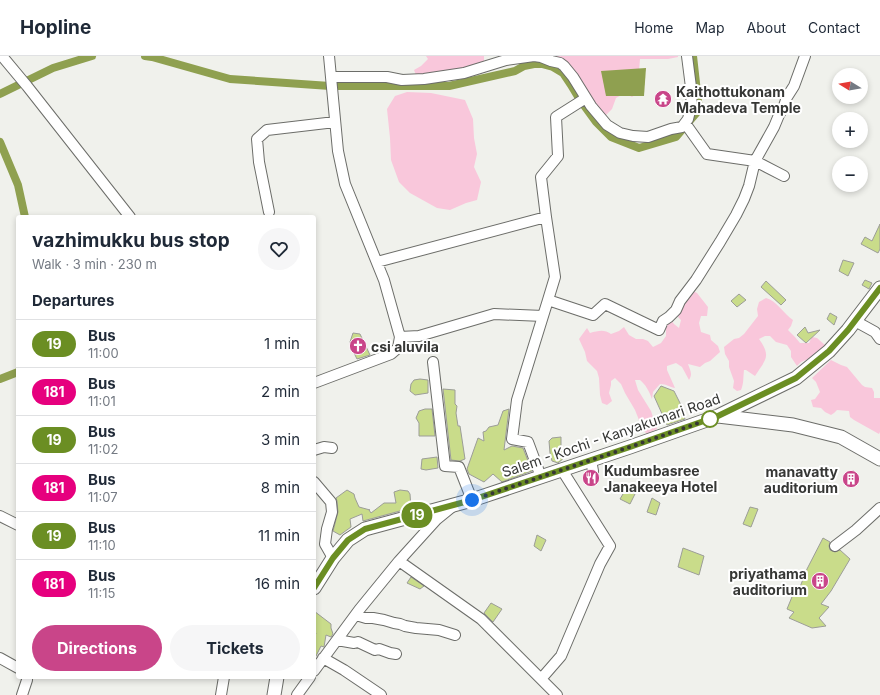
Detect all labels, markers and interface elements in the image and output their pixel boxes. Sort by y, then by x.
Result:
text: Hopline [20,16,91,39]
text: Home [634,19,673,36]
text: Map [695,19,725,36]
text: About [747,19,786,36]
text: Contact [808,19,860,36]
north arrow [832,68,868,104]
map controls [832,68,868,192]
place label: Kaithottukonam Mahadeva Temple [676,83,801,116]
temple icon: Kaithottukonam Mahadeva Temple [653,89,673,109]
button: + [832,112,868,148]
button: − [832,156,868,192]
button: heart [258,228,300,270]
text: vazhimukku bus stop [32,229,230,252]
text: Walk · 3 min · 230 m [32,256,157,272]
text: Departures [32,291,114,310]
text: Bus [88,326,116,345]
text: 1 min [264,334,300,353]
text: 19 [46,335,62,352]
church icon: csi aluvila [348,336,368,356]
place label: csi aluvila [371,338,439,355]
text: 11:00 [88,345,119,361]
text: Bus [88,374,116,393]
text: 2 min [261,382,300,401]
text: 181 [43,383,65,400]
street label: Salem - Kochi - Kanyakumari Road [500,390,722,480]
text: 11:01 [88,393,116,409]
unlabelled marker [701,410,719,428]
text: Bus [88,422,116,441]
text: 3 min [261,430,300,449]
text: 19 [46,431,62,448]
text: 11:02 [88,441,118,457]
place label: Kudumbasree Janakeeya Hotel [604,462,717,495]
place label: manavatty auditorium [764,463,839,496]
restaurant icon: Kudumbasree Janakeeya Hotel [581,468,601,488]
building icon: manavatty auditorium [841,469,861,489]
text: Bus [88,470,116,489]
text: 8 min [261,478,300,497]
text: 181 [43,479,65,496]
text: 11:07 [88,489,118,505]
your location [462,490,482,510]
line badge: 19 [399,502,435,528]
text: 19 [409,506,425,523]
text: Bus [88,518,116,537]
text: 11 min [258,526,300,545]
text: 19 [46,527,62,544]
text: 11:10 [88,537,116,553]
place label: priyathama auditorium [729,565,807,598]
text: Bus [88,566,116,585]
building icon: priyathama auditorium [810,571,830,591]
text: 16 min [255,574,300,593]
text: 181 [43,575,65,592]
text: 11:15 [88,585,116,601]
button: Directions [32,625,162,671]
button: Tickets [170,625,300,671]

